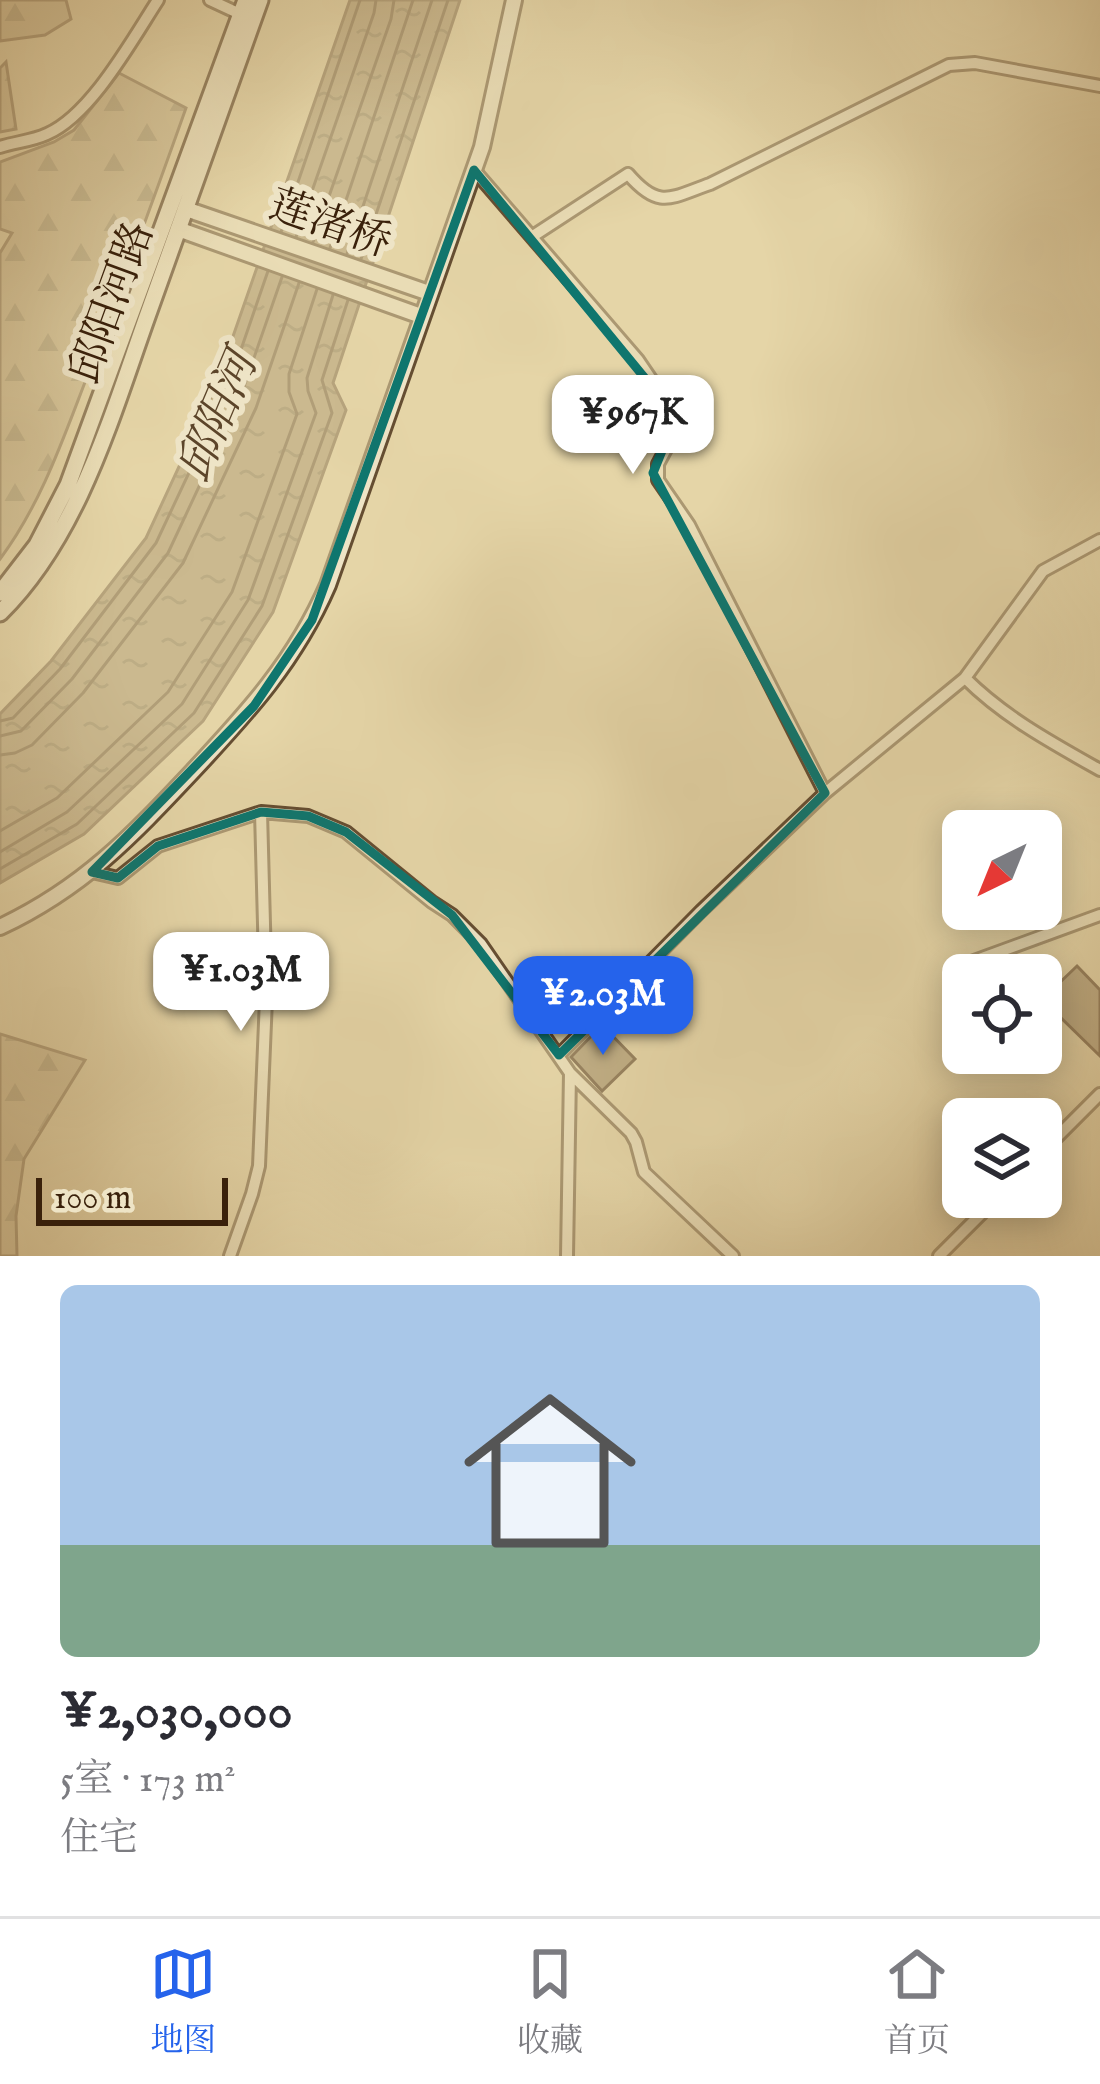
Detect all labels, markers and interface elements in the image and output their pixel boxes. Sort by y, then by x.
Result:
street label: 莲渚桥 [262,179,398,271]
street label: 邱阳河路 [59,215,167,391]
water label: 邱阳河 [166,337,274,490]
pin: ¥967K [549,375,717,477]
text: ¥967K [579,389,687,438]
north arrow [942,810,1062,930]
map controls [942,810,1062,1218]
pin: ¥1.03M [143,932,339,1034]
text: ¥1.03M [180,946,302,995]
button: locate [942,954,1062,1074]
pin: ¥2.03M [505,956,701,1058]
text: ¥2.03M [540,970,666,1019]
button: layers [942,1098,1062,1218]
scale bar [36,1172,228,1225]
text: 100 m [54,1178,131,1220]
icon: home [442,1363,658,1579]
text: ¥2,030,000 [60,1681,293,1746]
text: 5室 · 173 m² [60,1756,236,1805]
text: 住宅 [60,1815,138,1864]
tab: 地图 [150,1941,216,2063]
tab: 收藏 [517,1941,583,2063]
tab: 首页 [884,1941,950,2063]

